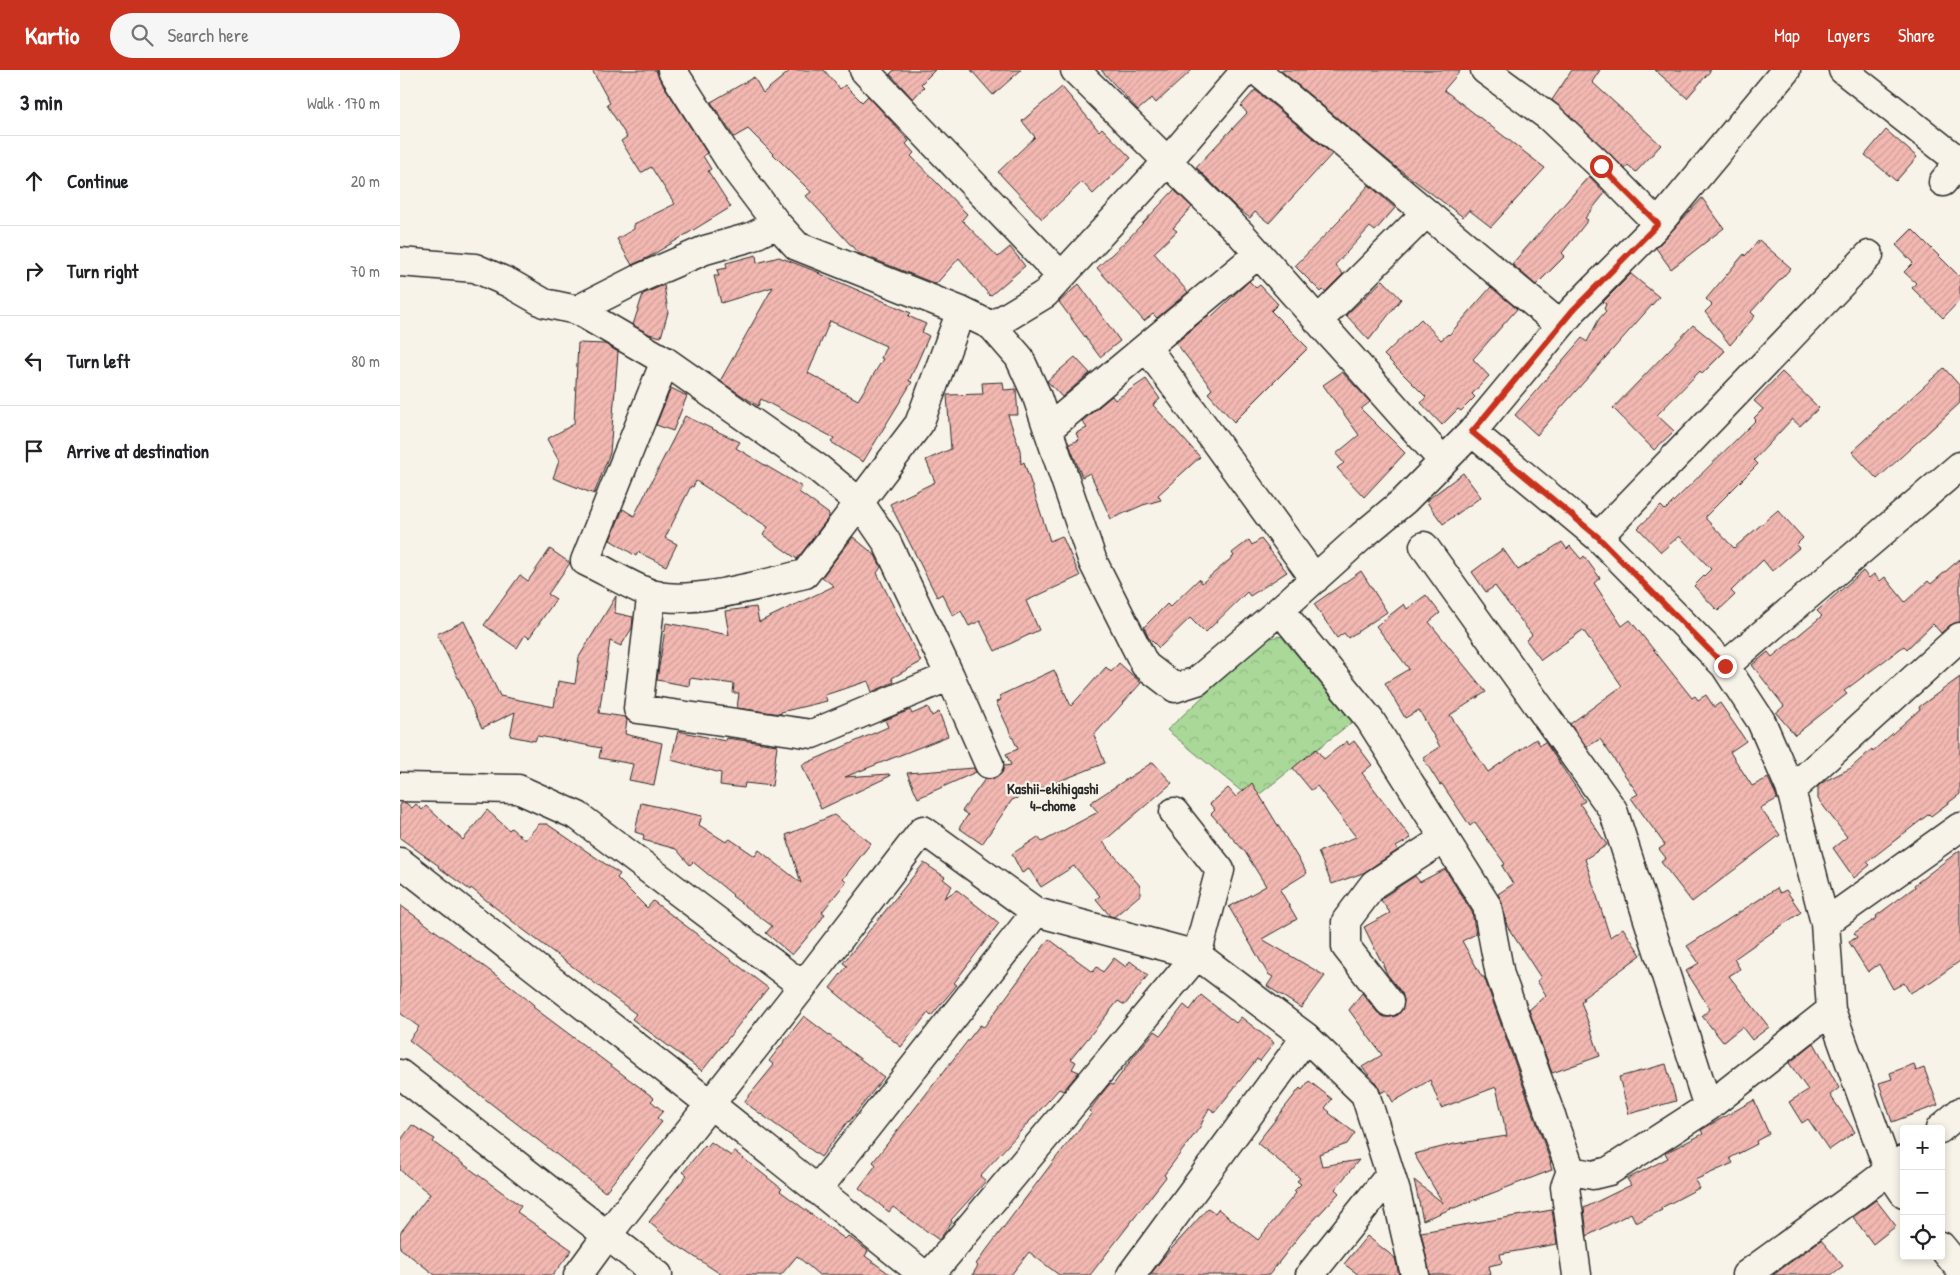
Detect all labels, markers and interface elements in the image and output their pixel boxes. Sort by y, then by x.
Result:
search box [110,13,460,58]
text: Kartio [25,19,80,51]
icon: search [128,21,156,49]
text: Search here [168,22,249,48]
text: Map [1774,23,1800,48]
text: Layers [1828,23,1870,48]
text: Share [1898,23,1935,48]
text: 3 min [20,88,63,117]
text: Walk · 170 m [307,92,380,114]
route start [1590,155,1613,178]
icon: ahead [20,167,48,195]
text: Continue [67,168,128,194]
text: 20 m [351,170,380,192]
icon: right [20,257,48,285]
text: Turn right [67,258,138,284]
text: 70 m [350,260,380,282]
icon: left [20,347,48,375]
text: Turn left [67,348,130,374]
text: 80 m [351,350,380,372]
icon: arrive [20,437,48,465]
text: Arrive at destination [67,438,209,464]
route end [1714,655,1737,678]
district label: Kashii-ekihigashi 4-chome [1007,778,1099,816]
map controls [1900,1125,1945,1260]
button: + [1900,1125,1945,1170]
button: − [1900,1170,1945,1215]
button: locate [1900,1215,1945,1260]

